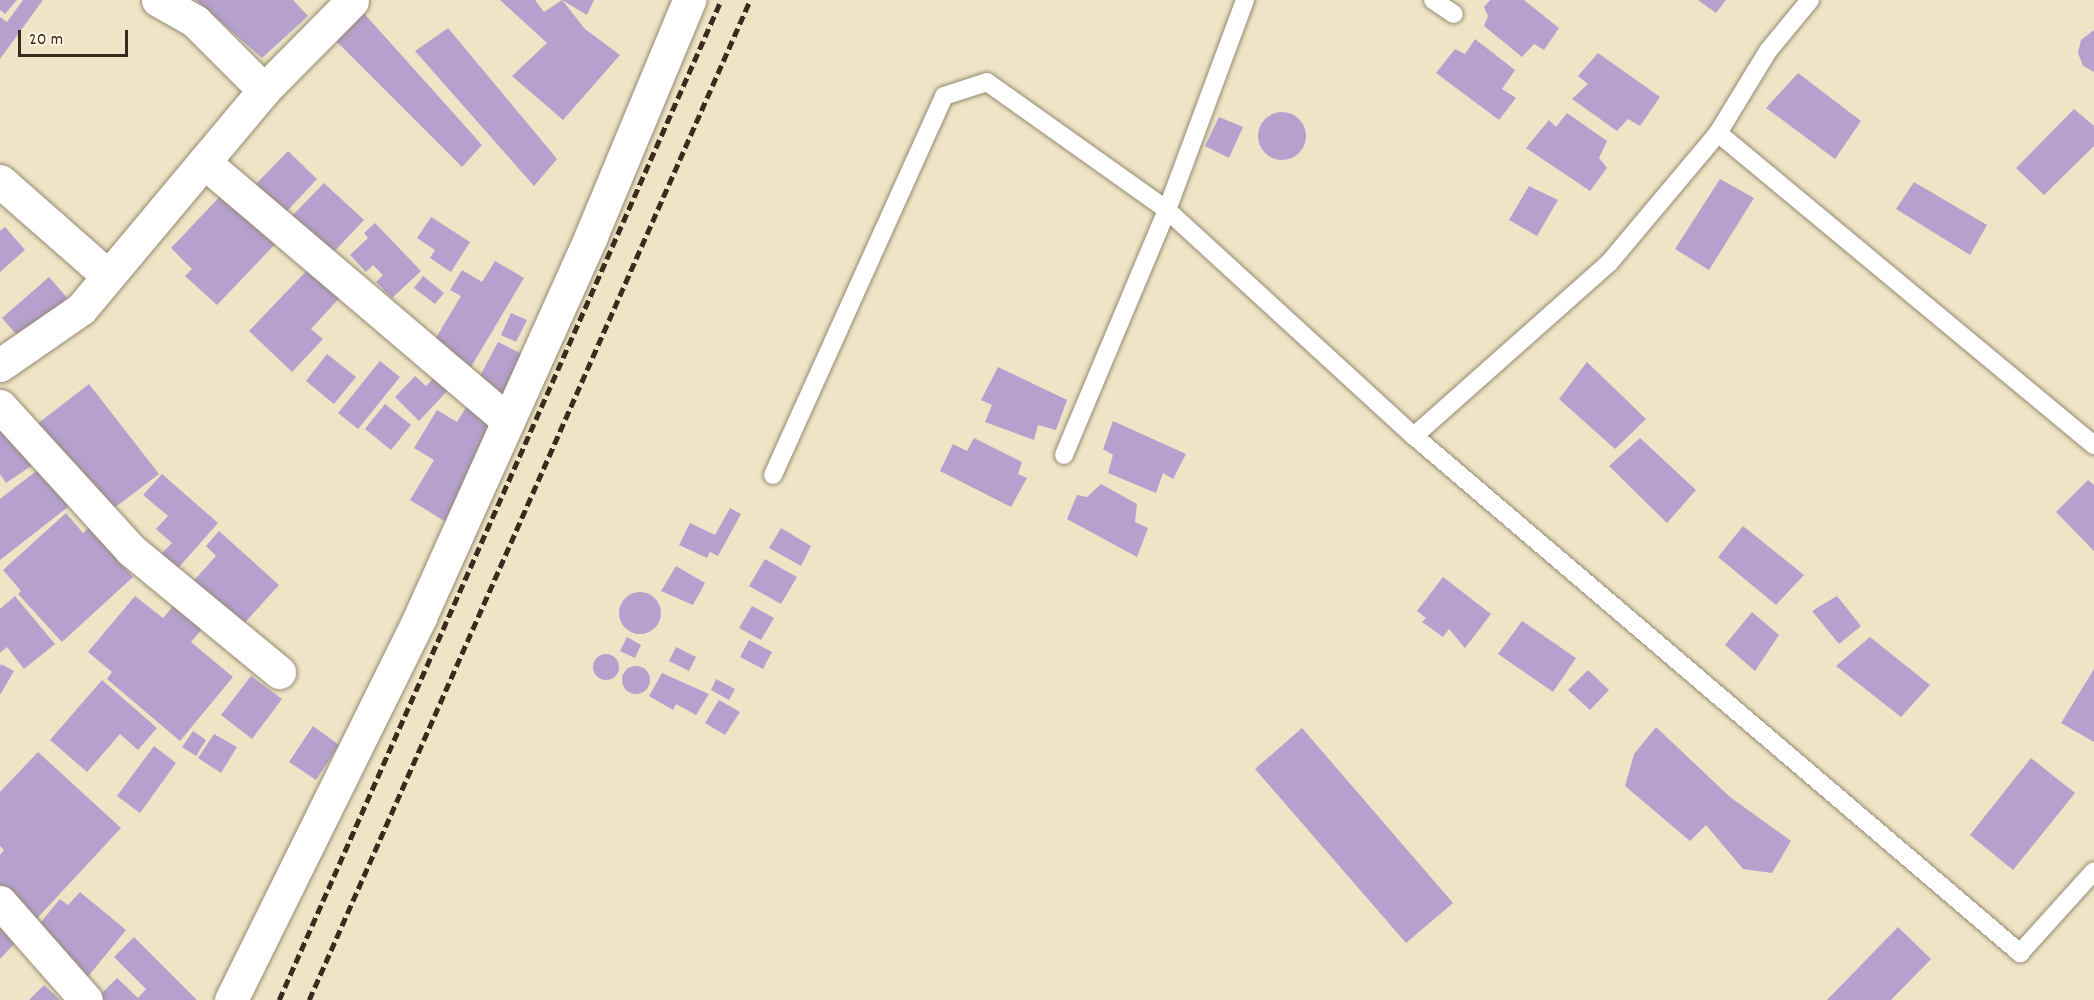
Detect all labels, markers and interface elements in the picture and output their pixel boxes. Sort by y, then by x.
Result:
scale bar [21,18,130,56]
text: 20 m [29,28,63,53]

